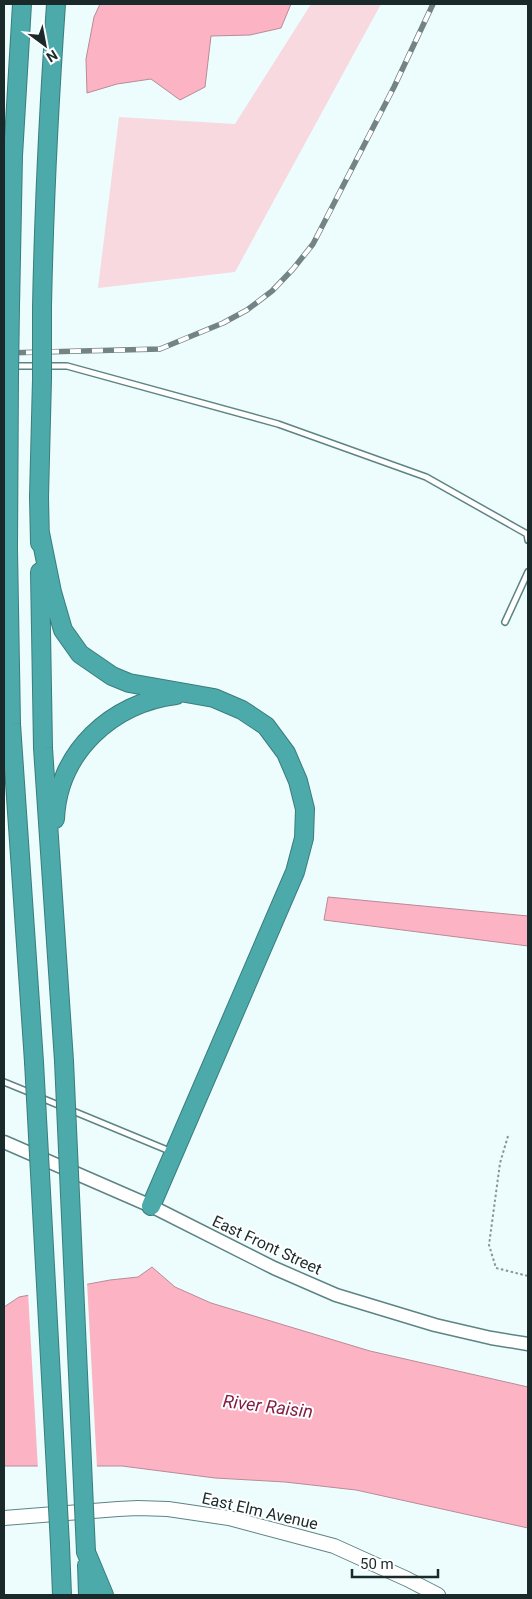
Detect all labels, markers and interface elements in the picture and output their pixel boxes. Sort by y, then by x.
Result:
north arrow [20,20,70,70]
text: N [43,47,60,65]
street label: East Front Street [209,1211,325,1279]
water label: River Raisin [222,1390,314,1422]
street label: East Elm Avenue [200,1488,320,1534]
scale bar [352,1546,438,1578]
text: 50 m [360,1555,394,1573]

